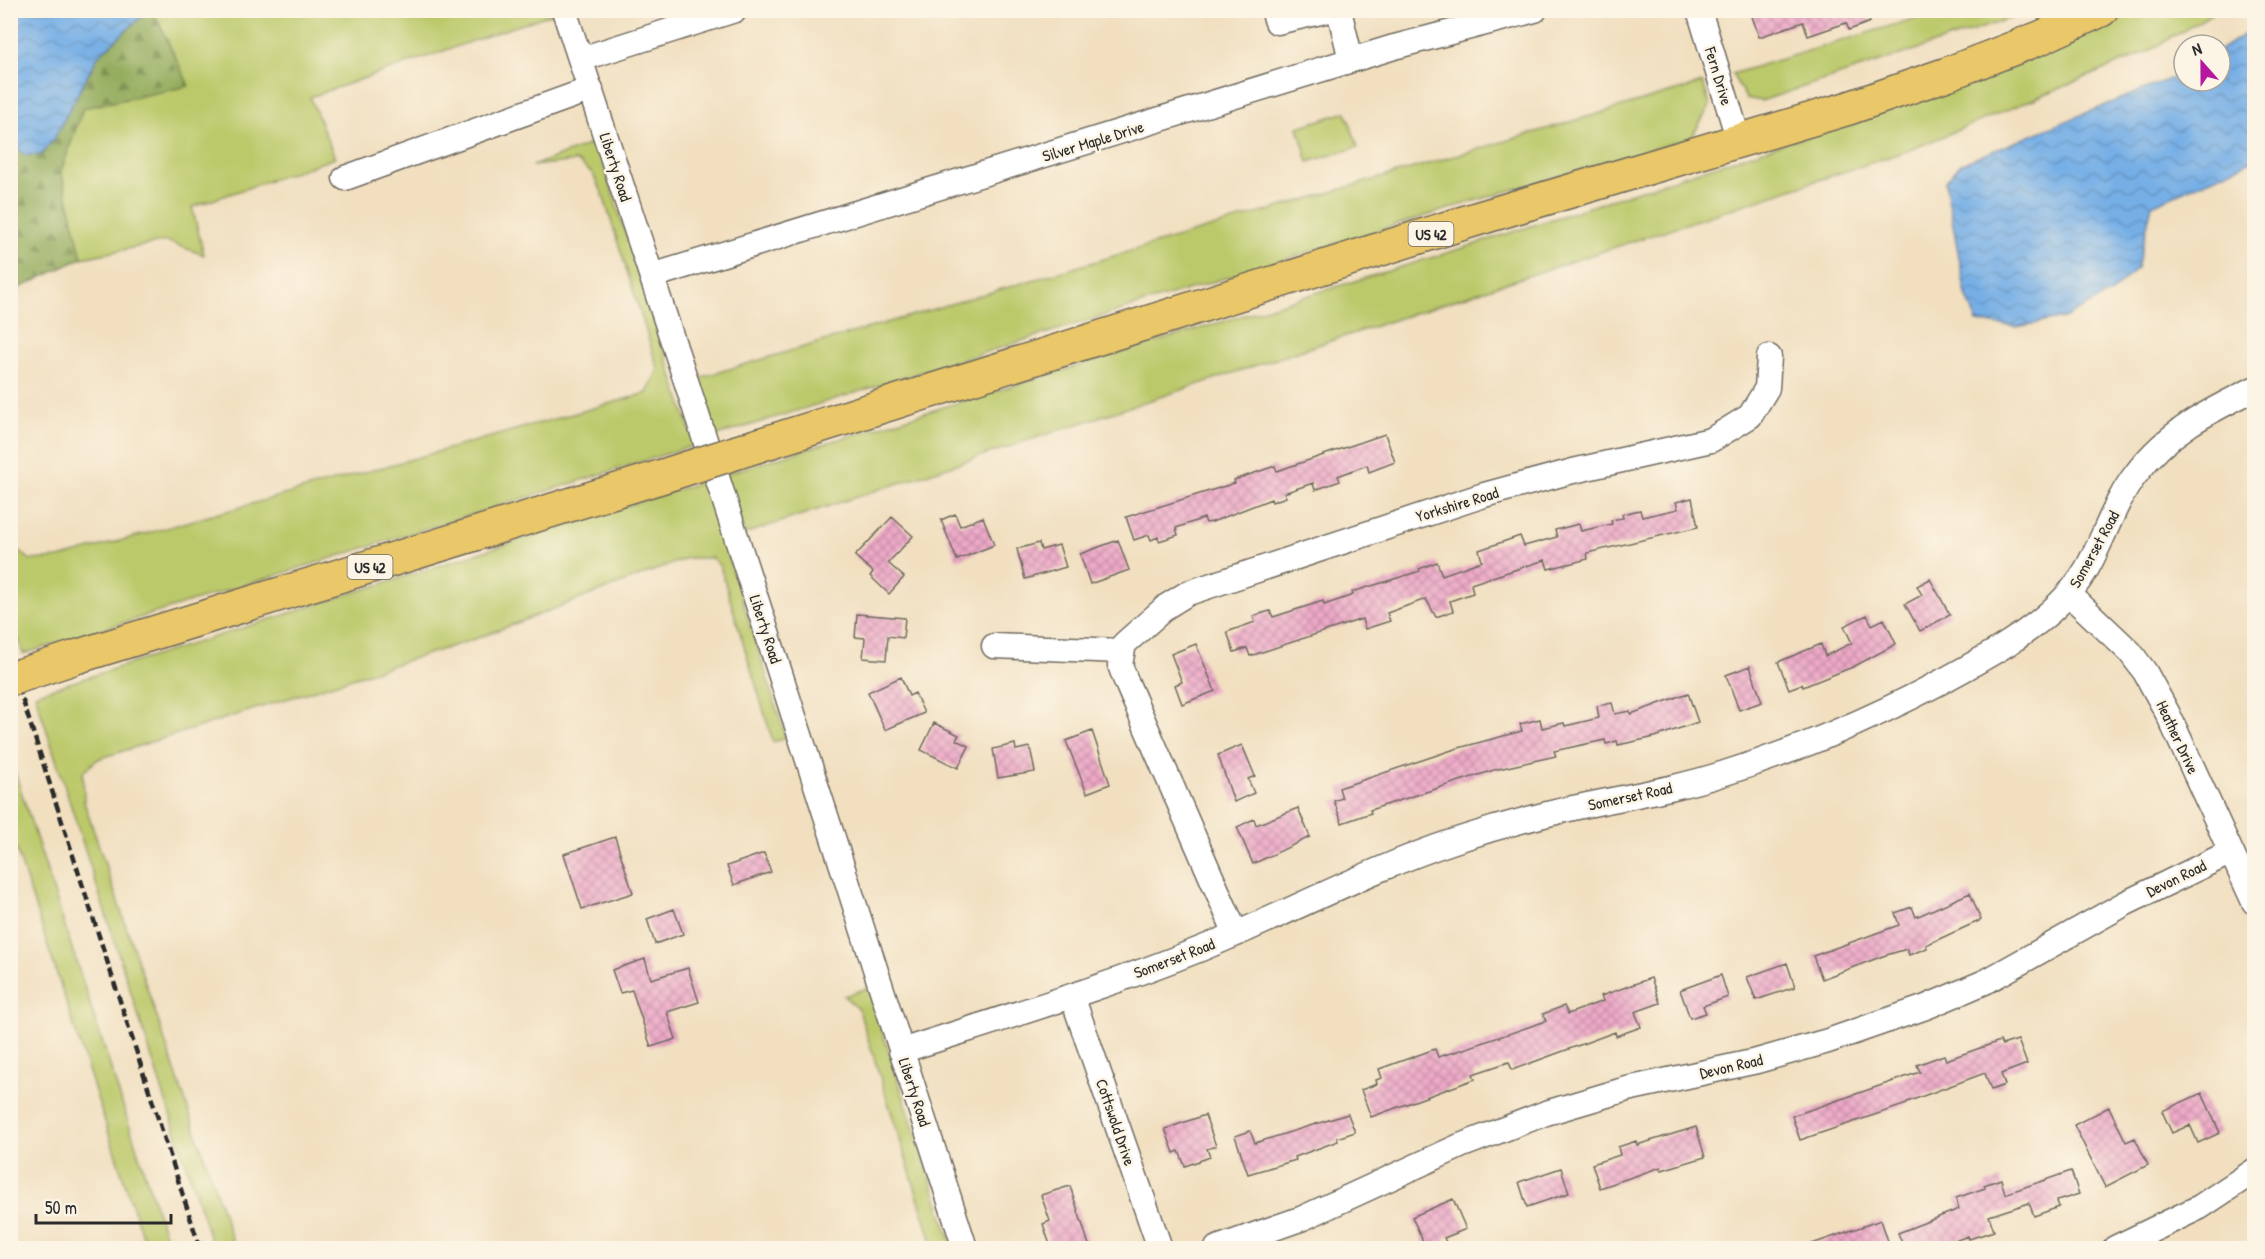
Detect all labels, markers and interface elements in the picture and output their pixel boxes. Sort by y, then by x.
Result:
north arrow [2172,33,2232,93]
text: N [2189,37,2205,61]
street label: Fern Drive [1699,43,1738,108]
street label: Silver Maple Drive [1040,115,1147,167]
street label: Liberty Road [595,130,637,204]
road number: US 42 [1408,222,1454,246]
street label: Yorkshire Road [1413,481,1501,527]
street label: Somerset Road [2064,506,2124,592]
road number: US 42 [348,555,392,579]
street label: Liberty Road [745,592,787,666]
street label: Heather Drive [2151,697,2205,778]
street label: Somerset Road [1586,776,1674,816]
street label: Devon Road [2142,854,2210,902]
street label: Somerset Road [1130,932,1218,984]
street label: Devon Road [1697,1048,1765,1084]
street label: Liberty Road [894,1055,936,1129]
street label: Cottswold Drive [1091,1076,1141,1169]
scale bar [36,1187,171,1225]
text: 50 m [45,1195,77,1220]

